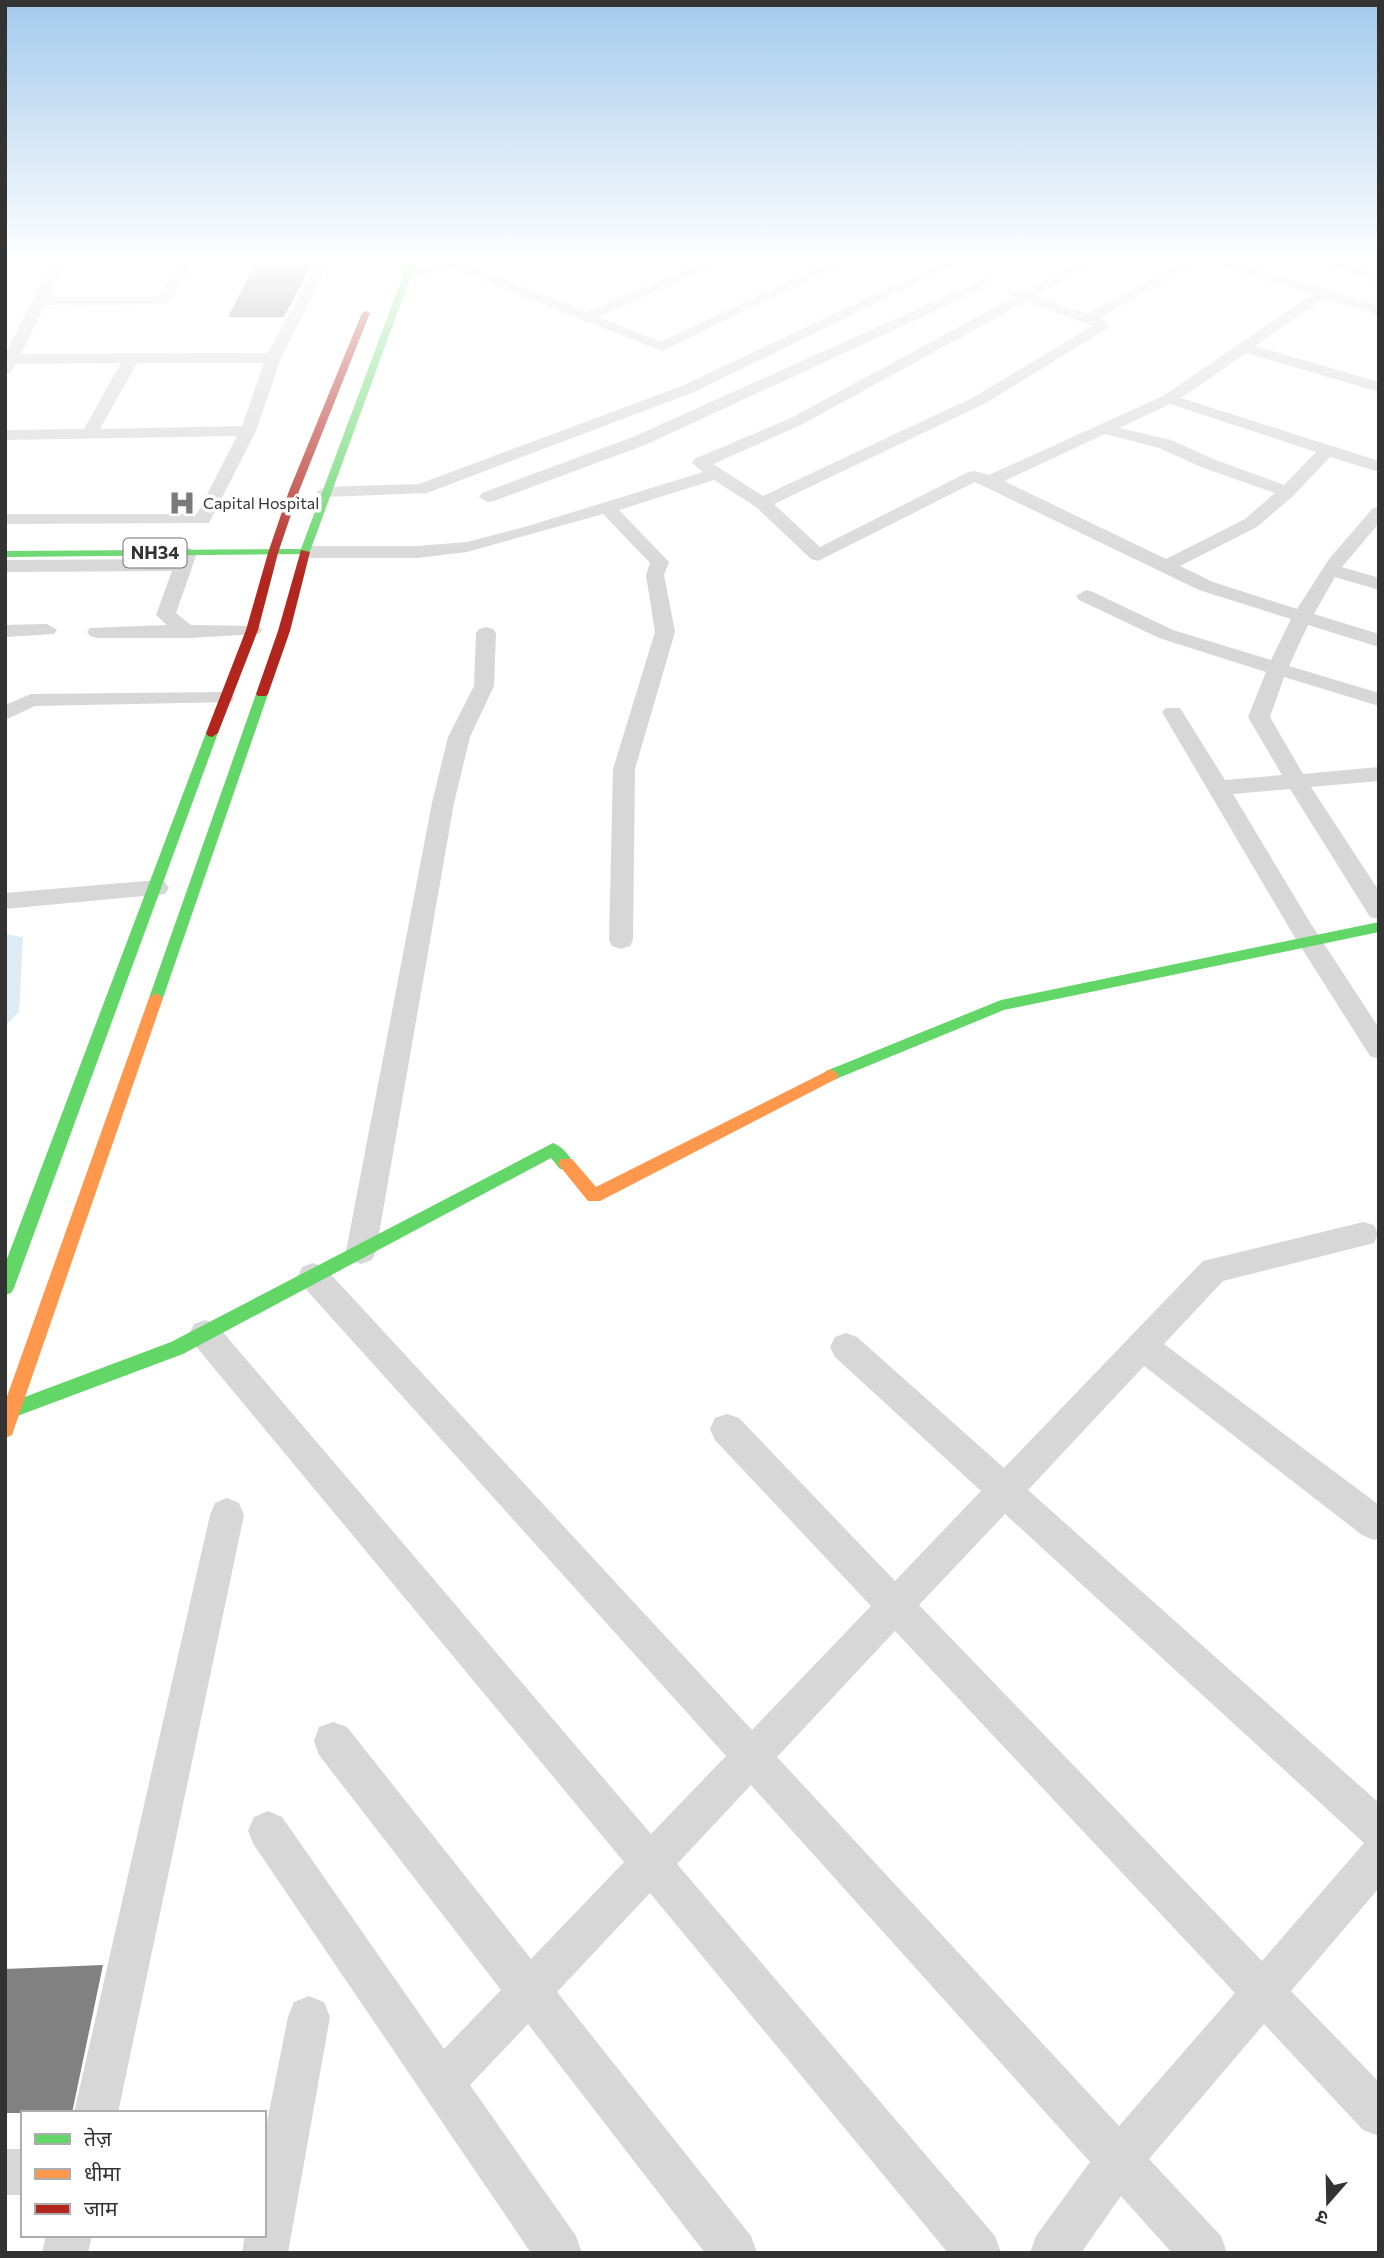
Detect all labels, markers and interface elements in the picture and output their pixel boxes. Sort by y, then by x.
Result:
hospital icon: Capital Hospital [167,488,197,518]
place label: Capital Hospital [203,493,319,512]
road number: NH34 [124,538,186,568]
legend [21,2111,266,2237]
text: तेज़ [84,2125,112,2150]
text: धीमा [84,2160,121,2185]
north arrow [1293,2167,1363,2237]
text: जाम [84,2195,118,2220]
text: उ [1312,2205,1331,2231]

